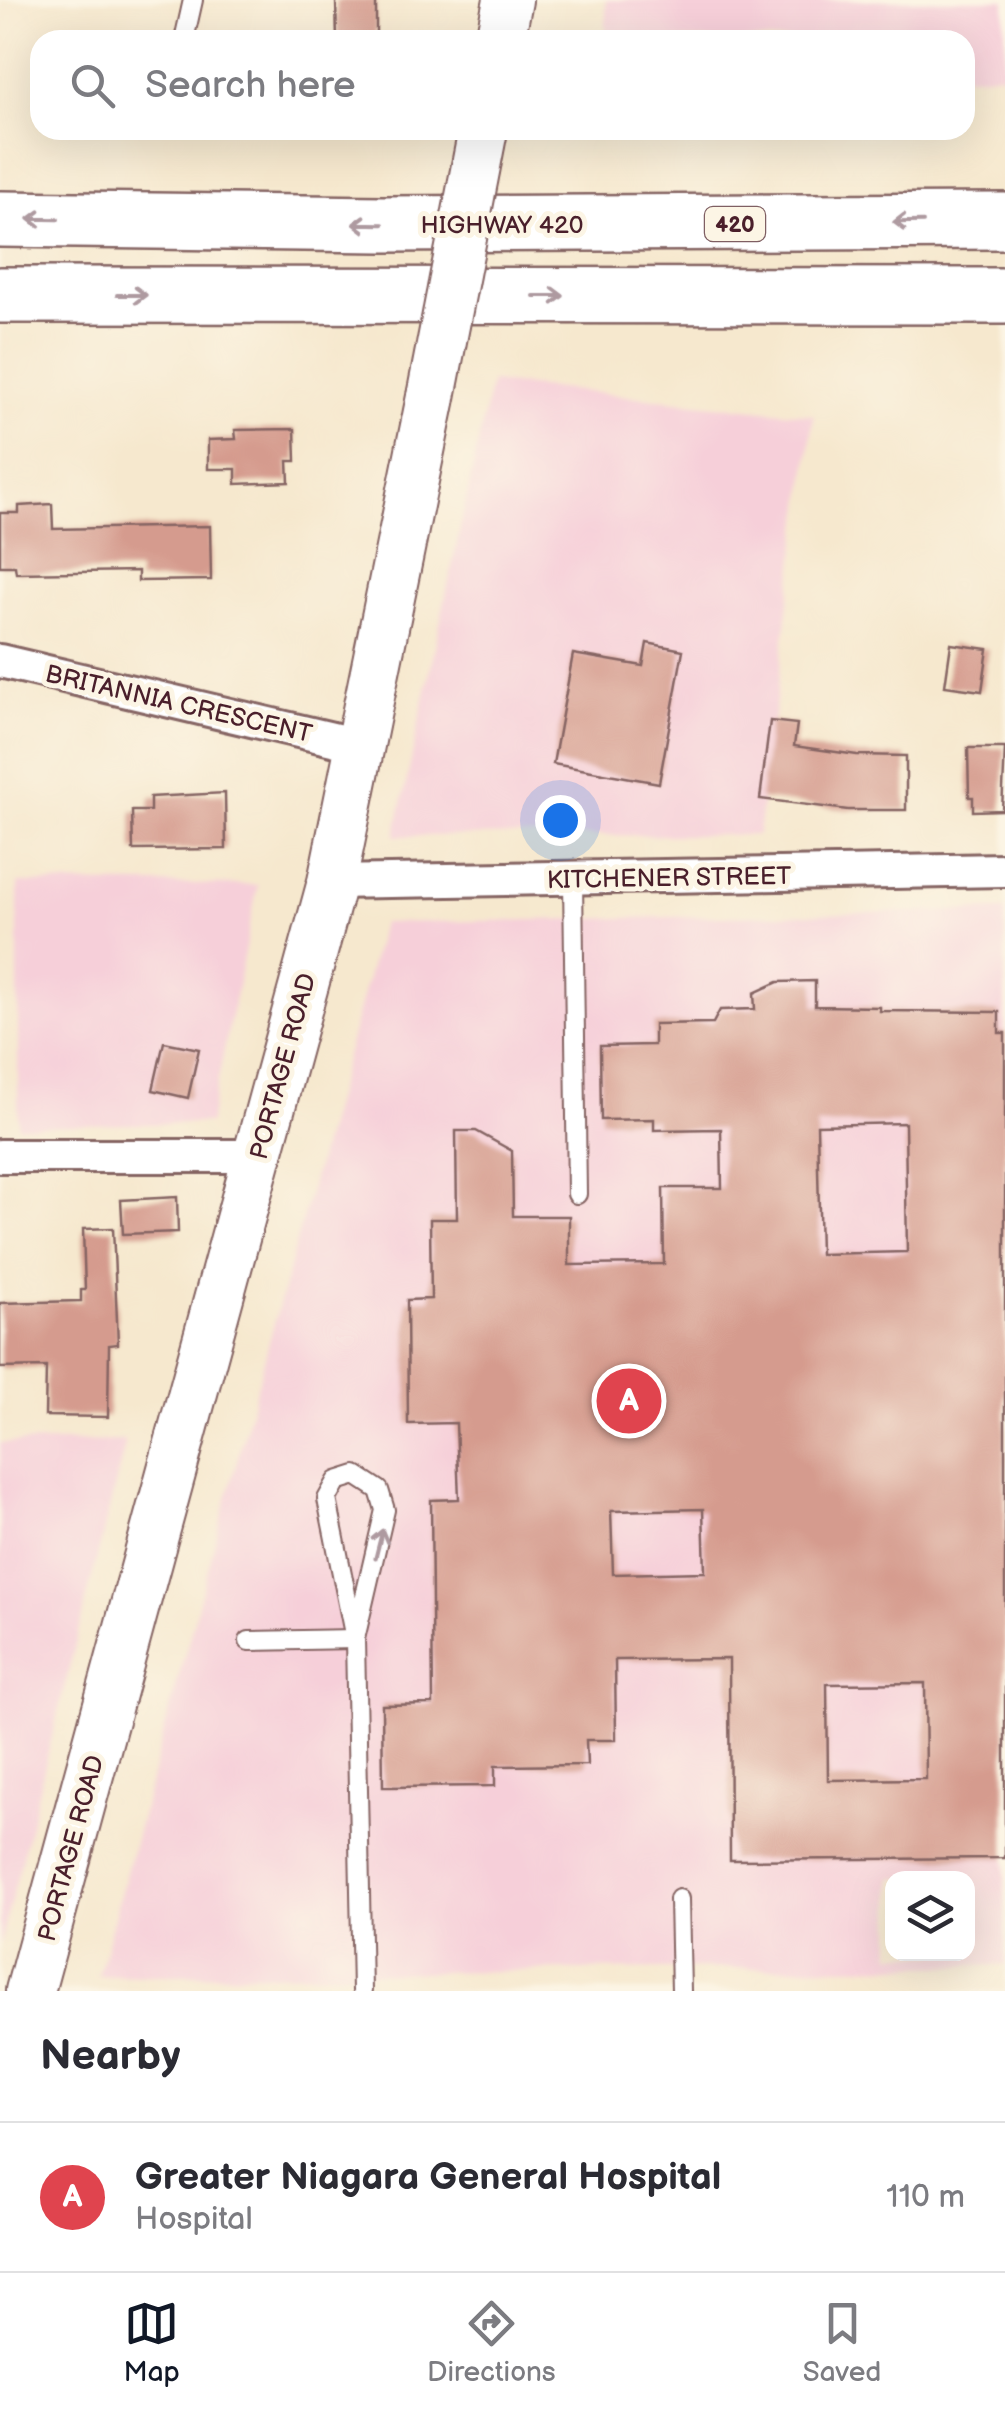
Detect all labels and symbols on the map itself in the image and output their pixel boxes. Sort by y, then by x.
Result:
road number: 420 [705,207,765,241]
one-way arrow [27,210,59,229]
street label: HIGHWAY 420 [420,210,584,241]
one-way arrow [892,212,924,232]
one-way arrow [352,214,384,234]
one-way arrow [116,286,148,304]
one-way arrow [532,286,564,306]
street label: BRITANNIA CRESCENT [42,659,315,750]
your location [535,795,586,846]
street label: KITCHENER STREET [546,861,792,896]
street label: PORTAGE ROAD [244,970,323,1163]
pin: A [596,1364,662,1438]
one-way arrow [371,1529,389,1561]
street label: PORTAGE ROAD [32,1752,111,1945]

